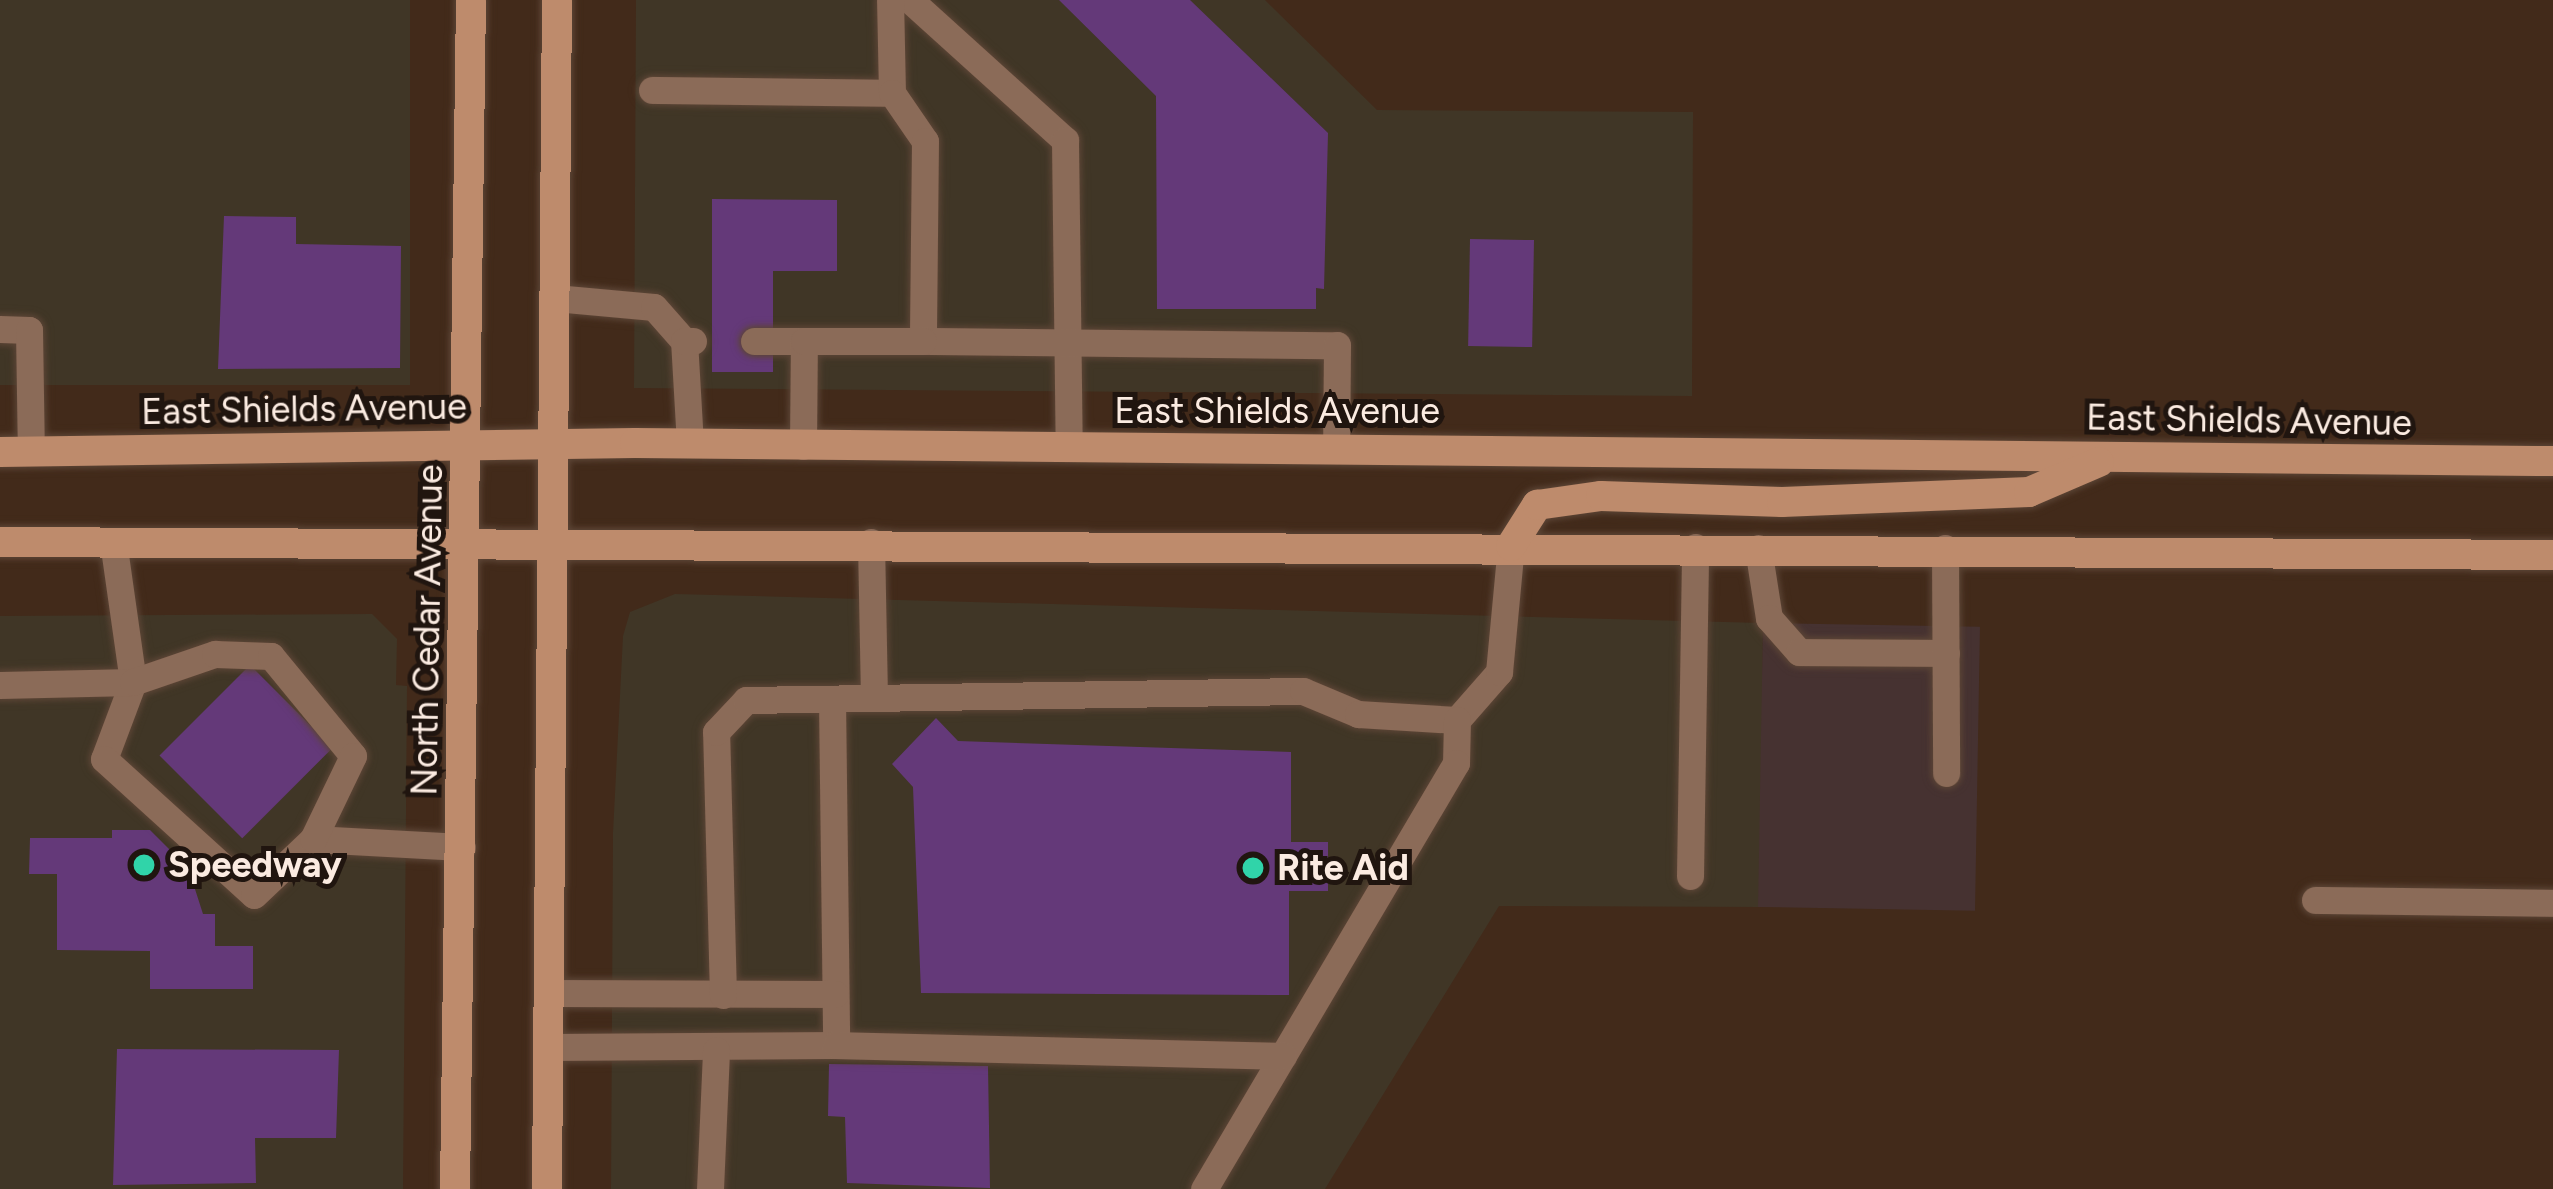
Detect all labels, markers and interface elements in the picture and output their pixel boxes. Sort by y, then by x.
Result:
street label: East Shields Avenue [141,385,467,433]
street label: East Shields Avenue [1114,389,1440,433]
street label: East Shields Avenue [2086,396,2412,444]
street label: North Cedar Avenue [403,464,451,796]
place label: Speedway [168,843,342,887]
place label: Rite Aid [1277,846,1409,890]
marker: Speedway [131,852,157,878]
marker: Rite Aid [1240,855,1266,881]

